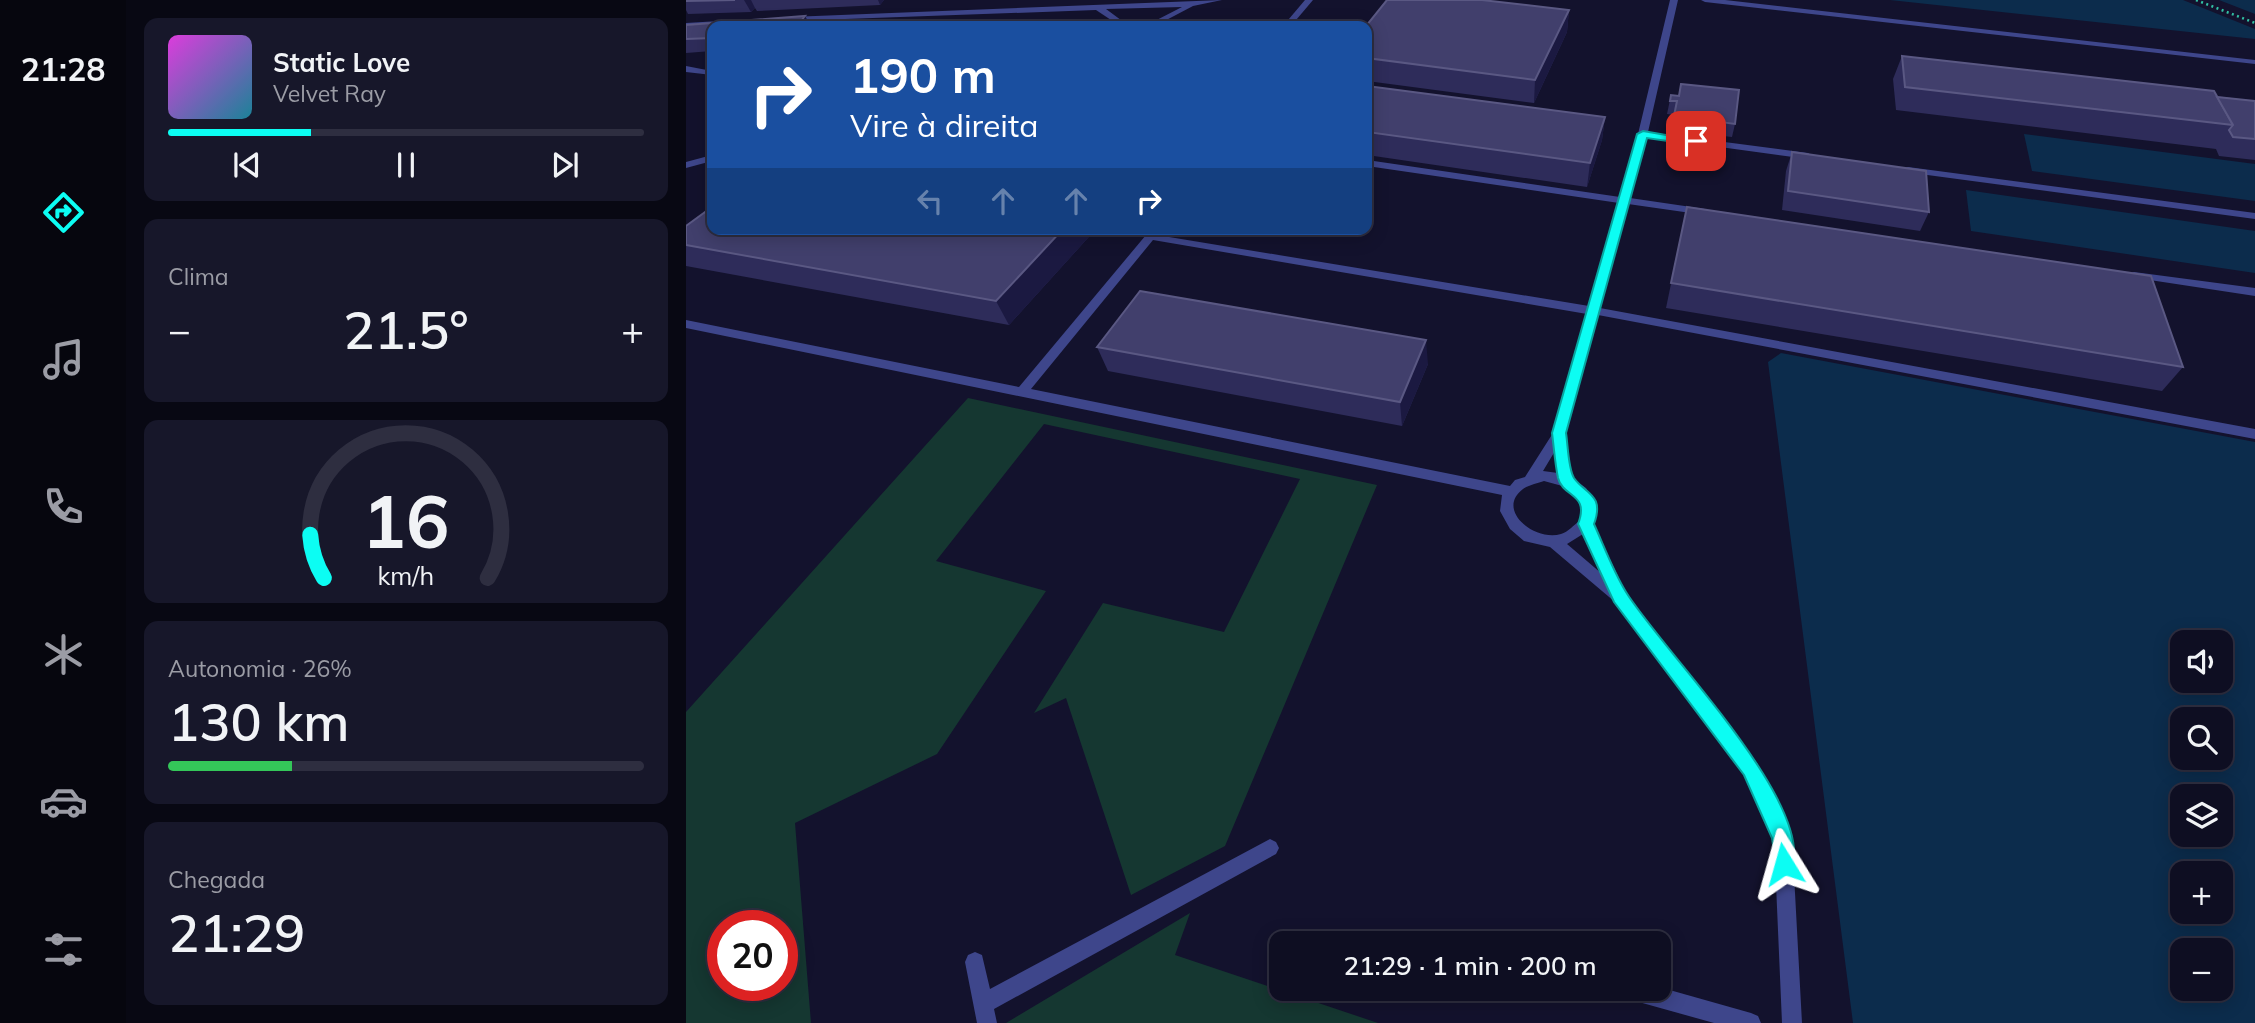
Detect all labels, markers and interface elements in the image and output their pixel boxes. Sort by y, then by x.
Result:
text: 190 m [850,44,996,105]
text: Static Love [273,46,410,79]
text: 21:28 [21,49,105,89]
icon: right [735,49,826,140]
text: Velvet Ray [273,79,386,108]
text: Vire à direita [850,105,1038,145]
pin [1666,111,1726,171]
icon: arrive [1677,122,1715,160]
icon: previous [228,146,266,184]
icon: pause [387,146,425,184]
icon: next [546,146,584,184]
icon: left [911,182,949,220]
icon: ahead [984,182,1022,220]
icon: ahead [1057,182,1095,220]
icon: right [1130,182,1168,220]
icon: directions [39,188,88,237]
text: Clima [168,262,229,291]
text: 21.5° [343,297,469,362]
text: − [168,306,191,354]
text: + [621,306,644,354]
icon: music [39,335,88,384]
text: 16 [362,475,450,566]
icon: phone [39,482,88,531]
text: km/h [378,559,434,590]
icon: climate [39,630,88,679]
map controls [2170,630,2233,1001]
button: sound [2170,630,2233,693]
text: Autonomia · 26% [168,654,352,683]
text: 130 km [168,689,349,754]
button: search [2170,707,2233,770]
icon: car [39,777,88,826]
button: layers [2170,784,2233,847]
position arrow [1747,827,1821,901]
button: + [2170,861,2233,924]
text: Chegada [168,865,265,894]
text: 21:29 [168,900,305,965]
speed limit sign: 20 [707,910,798,1001]
icon: filters [39,925,88,974]
button: − [2170,938,2233,1001]
text: 21:29 · 1 min · 200 m [1343,949,1597,982]

